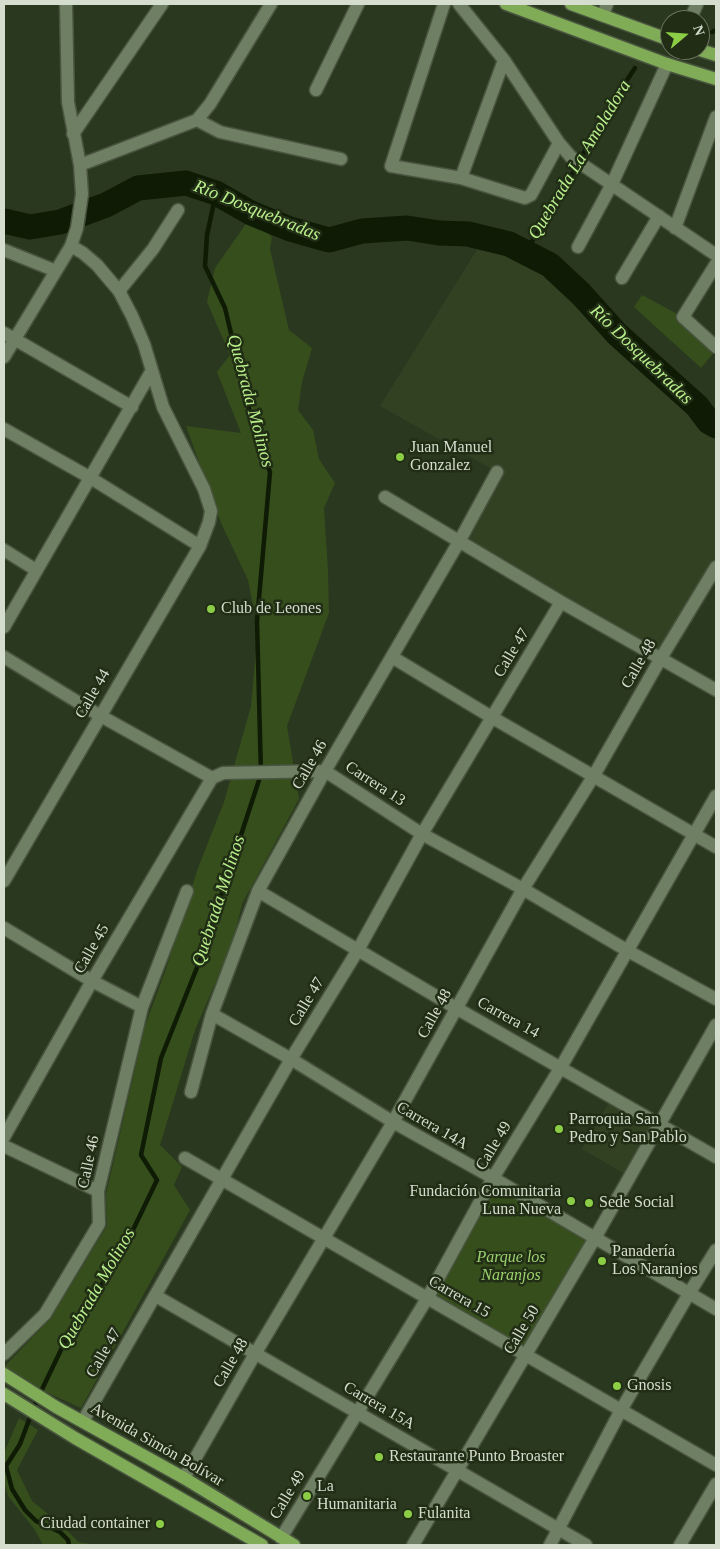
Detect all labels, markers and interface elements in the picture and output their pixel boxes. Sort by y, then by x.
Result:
north arrow [660,10,710,60]
text: N [690,23,707,38]
water label: Quebrada La Amoladora [524,76,636,244]
water label: Río Dosquebradas [191,176,323,246]
water label: Río Dosquebradas [585,301,697,409]
water label: Quebrada Molinos [222,332,278,470]
place label: Juan Manuel Gonzalez [410,438,492,476]
marker: Juan Manuel Gonzalez [394,451,406,463]
place label: Club de Leones [221,599,321,619]
marker: Club de Leones [205,603,217,615]
street label: Calle 47 [490,625,534,681]
street label: Calle 48 [617,636,661,692]
street label: Calle 44 [71,666,115,722]
street label: Calle 46 [288,737,332,793]
street label: Carrera 13 [341,757,409,811]
water label: Quebrada Molinos [188,833,250,969]
street label: Calle 45 [70,921,114,977]
street label: Calle 47 [285,974,329,1030]
street label: Calle 48 [414,986,456,1042]
street label: Carrera 14 [474,993,542,1043]
street label: Carrera 14A [393,1098,471,1154]
place label: Parroquia San Pedro y San Pablo [569,1110,687,1148]
street label: Calle 49 [472,1118,516,1174]
marker: Parroquia San Pedro y San Pablo [553,1123,565,1135]
street label: Calle 46 [74,1134,104,1190]
place label: Fundación Comunitaria Luna Nueva [409,1182,561,1220]
place label: Sede Social [599,1193,674,1213]
marker: Fundación Comunitaria Luna Nueva [565,1195,577,1207]
marker: Sede Social [583,1197,595,1209]
water label: Quebrada Molinos [54,1224,140,1354]
place label: Panadería Los Naranjos [612,1242,698,1280]
park label: Parque los Naranjos [476,1248,546,1286]
marker: Panadería Los Naranjos [596,1255,608,1267]
street label: Carrera 15 [425,1272,493,1322]
street label: Calle 50 [500,1302,544,1358]
street label: Calle 47 [82,1325,126,1381]
street label: Calle 48 [209,1335,253,1391]
place label: Gnosis [627,1376,671,1396]
street label: Carrera 15A [340,1378,418,1434]
marker: Gnosis [611,1380,623,1392]
street label: Avenida Simón Bolívar [87,1399,227,1491]
place label: Restaurante Punto Broaster [389,1447,564,1467]
marker: Restaurante Punto Broaster [373,1451,385,1463]
street label: Calle 49 [266,1467,310,1523]
place label: La Humanitaria [317,1477,397,1515]
marker: La Humanitaria [301,1490,313,1502]
place label: Fulanita [418,1504,470,1524]
marker: Fulanita [402,1508,414,1520]
place label: Ciudad container [40,1514,150,1534]
marker: Ciudad container [154,1518,166,1530]

